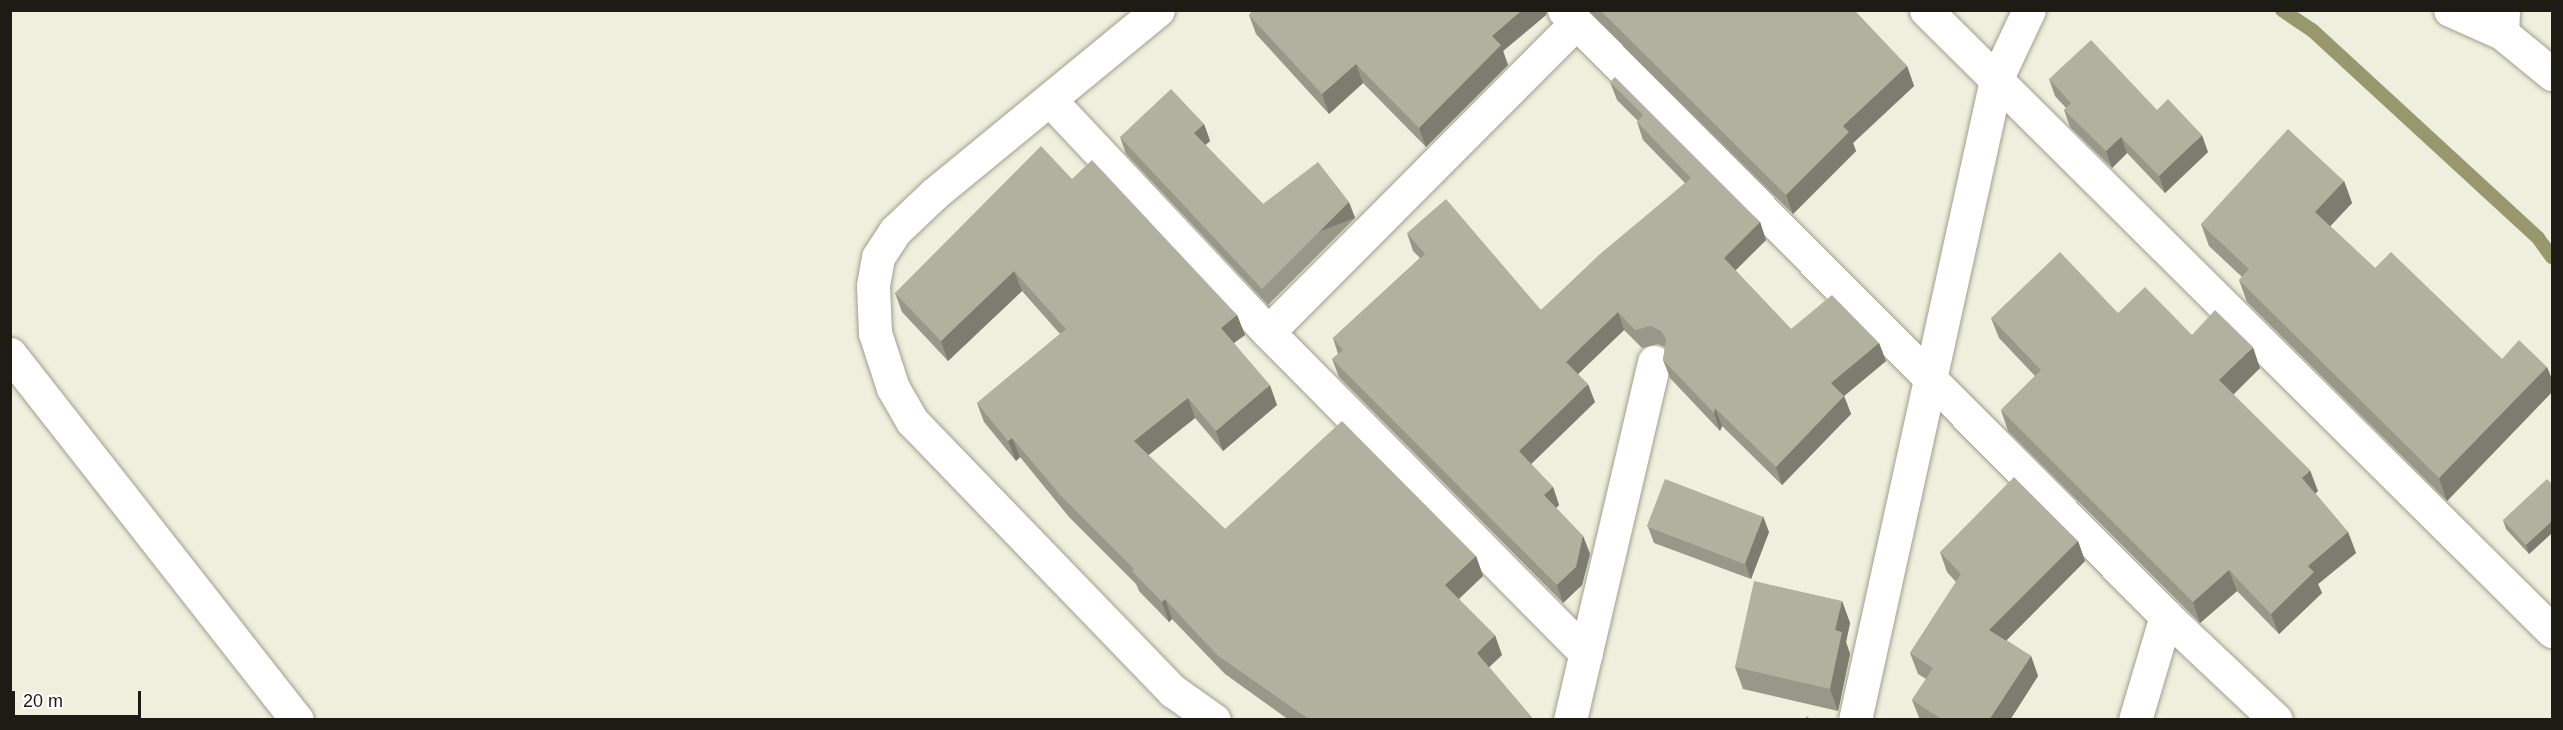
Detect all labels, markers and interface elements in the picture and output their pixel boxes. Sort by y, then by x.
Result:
scale bar [15,679,144,717]
text: 20 m [23,691,63,711]

